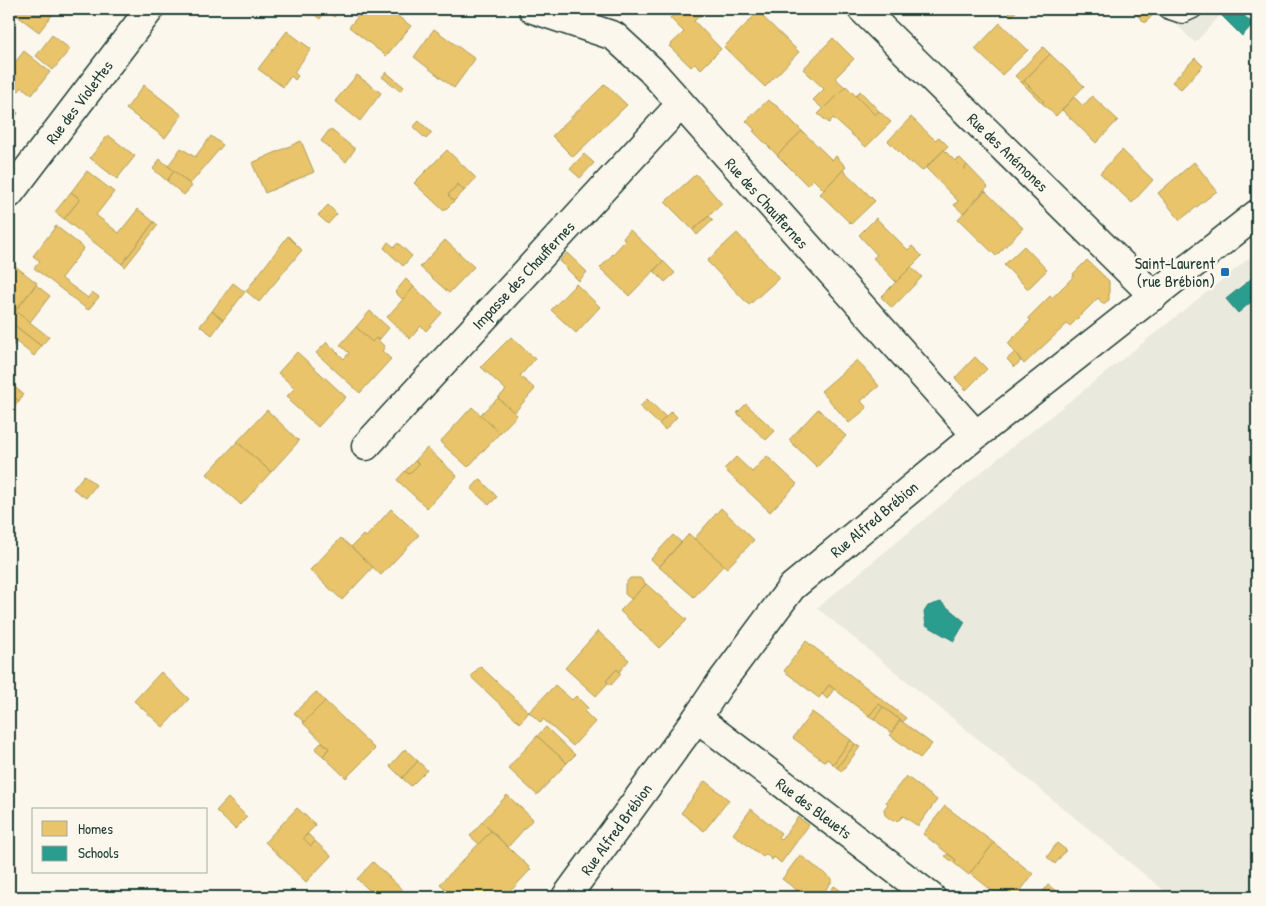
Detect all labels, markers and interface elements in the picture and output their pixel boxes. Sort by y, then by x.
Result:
street label: Rue des Violettes [40,56,118,148]
street label: Rue des Anémones [963,108,1053,196]
street label: Rue des Chauffernes [720,153,814,253]
street label: Impasse des Chauffernes [467,216,579,334]
place label: Saint-Laurent (rue Brébion) [1135,252,1215,292]
marker: Saint-Laurent (rue Brébion) [1219,266,1231,278]
street label: Rue Alfred Brébion [825,476,923,562]
street label: Rue des Bleuets [772,772,856,844]
street label: Rue Alfred Brébion [575,779,657,879]
legend [32,808,208,874]
text: Homes [78,818,113,839]
text: Schools [78,842,119,863]

